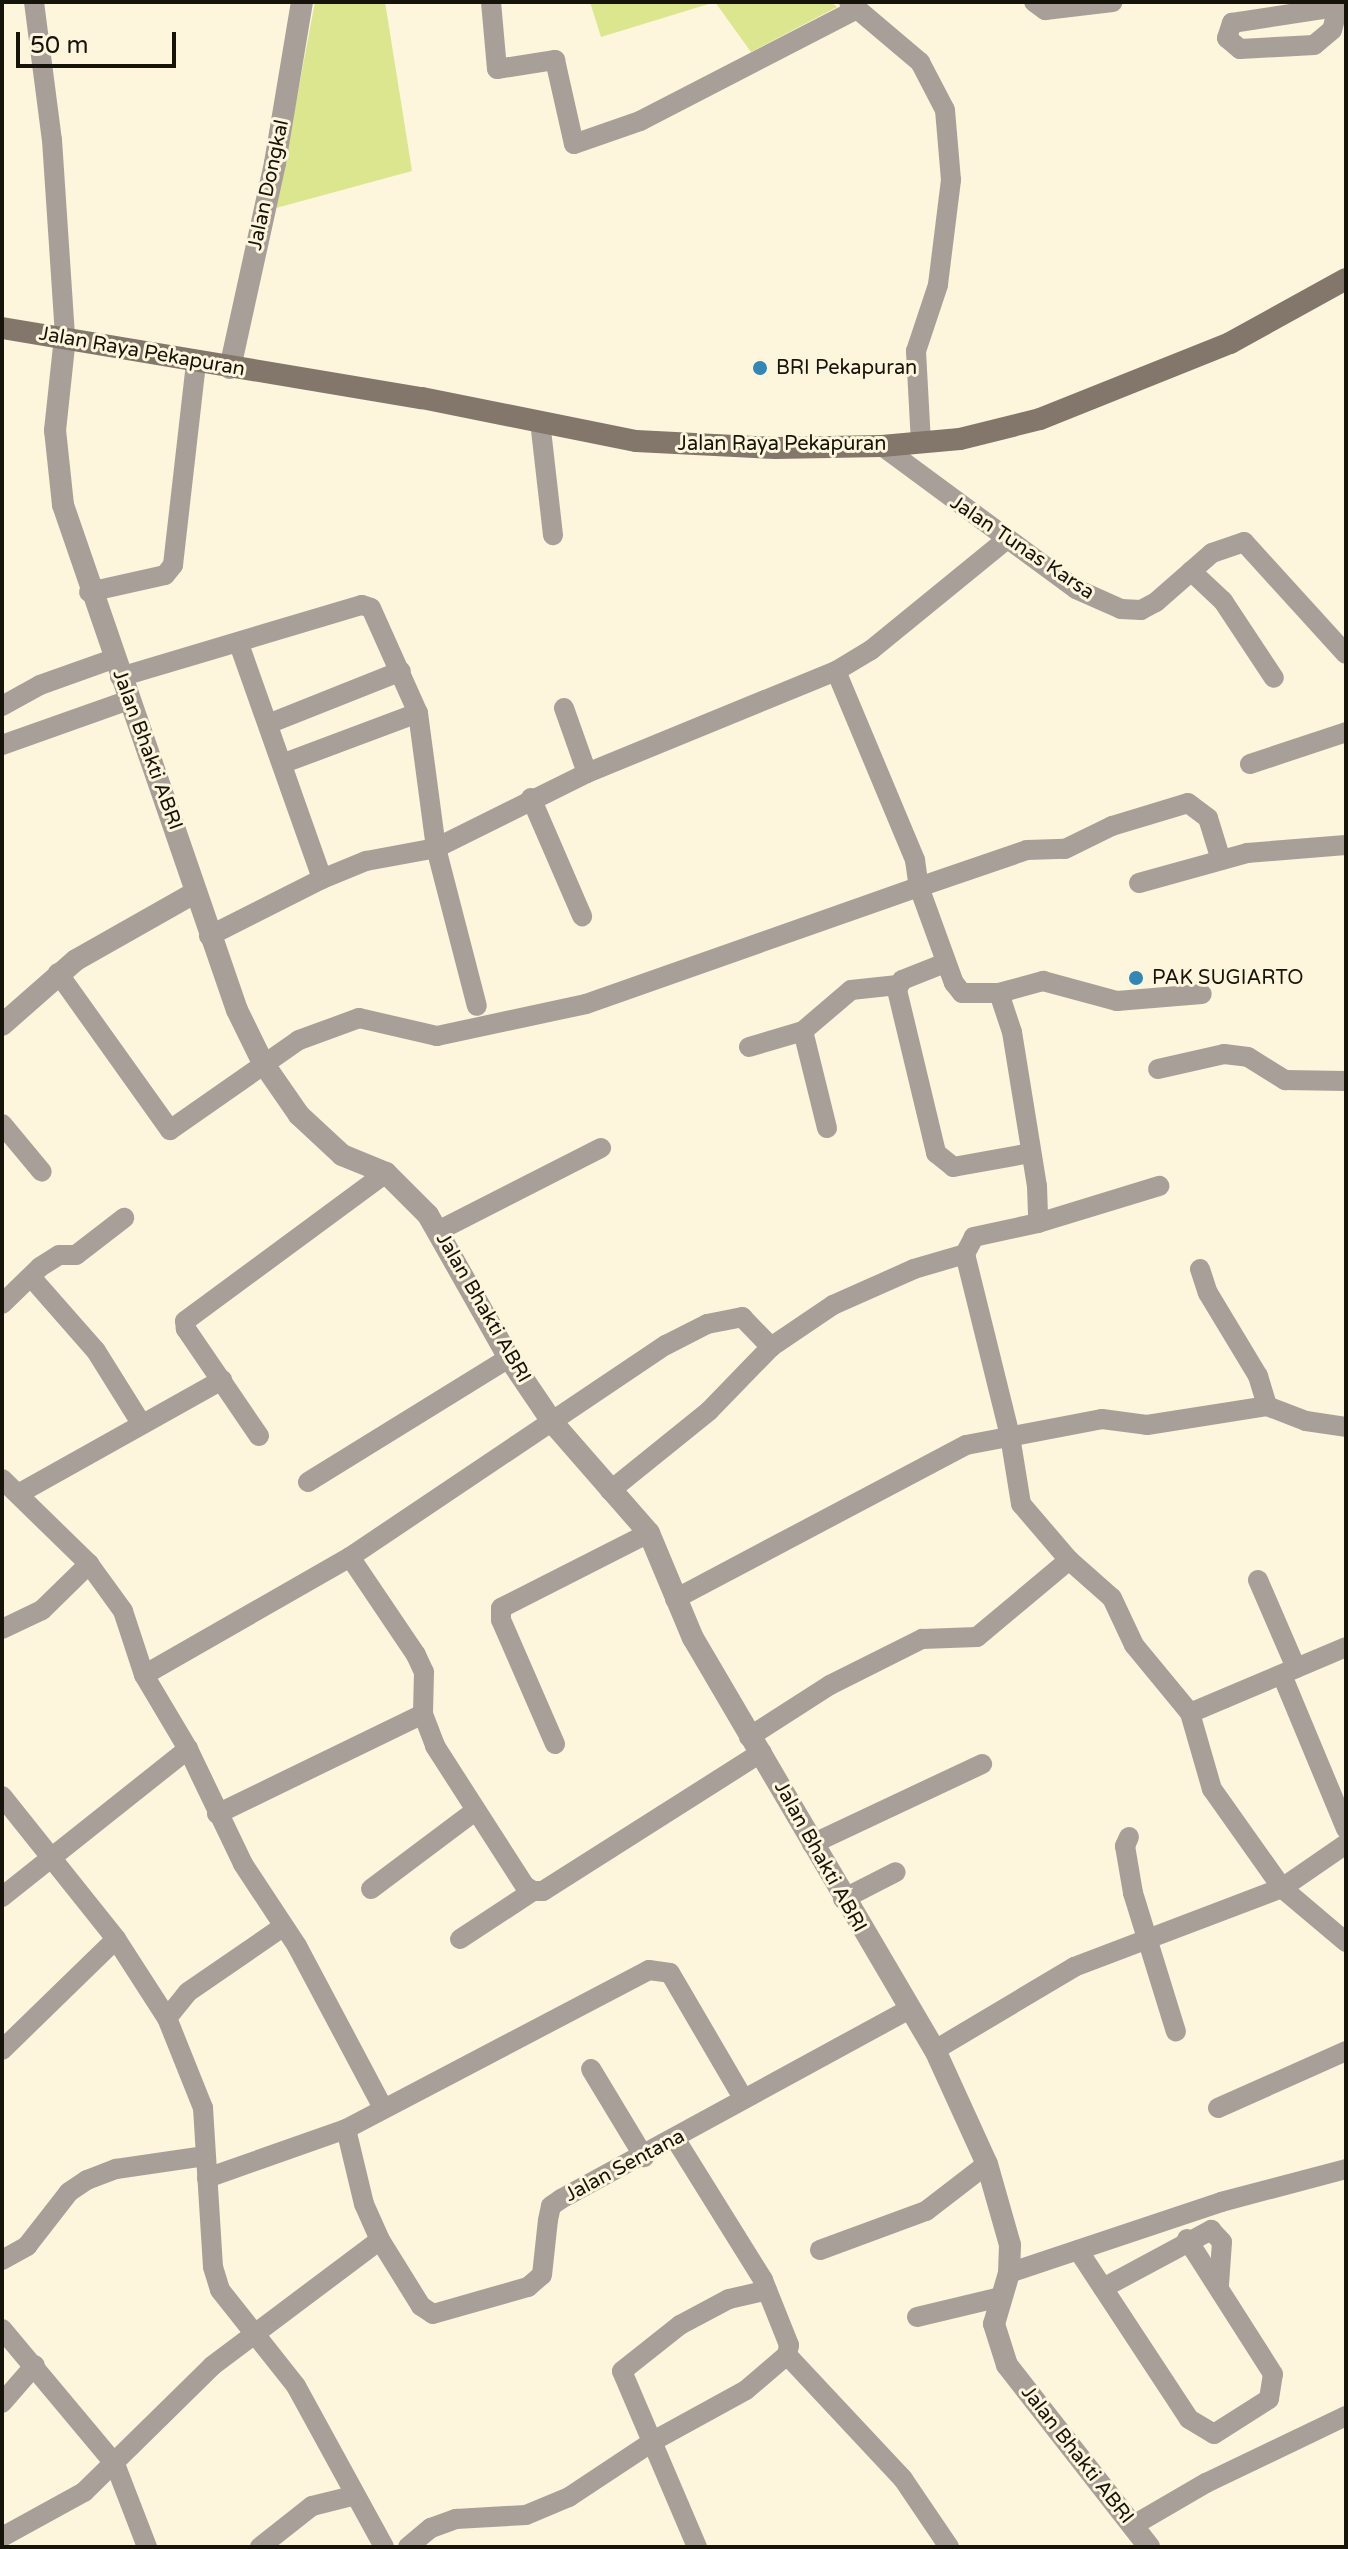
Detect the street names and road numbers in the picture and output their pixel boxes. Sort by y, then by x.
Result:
street label: Jalan Dongkal [243,118,295,252]
street label: Jalan Raya Pekapuran [37,322,247,382]
street label: Jalan Raya Pekapuran [678,432,886,456]
street label: Jalan Tunas Karsa [945,491,1099,605]
street label: Jalan Bhakti ABRI [107,667,187,833]
street label: Jalan Bhakti ABRI [430,1229,536,1387]
street label: Jalan Bhakti ABRI [769,1777,871,1937]
street label: Jalan Sentana [561,2124,689,2208]
street label: Jalan Bhakti ABRI [1016,2381,1138,2529]

